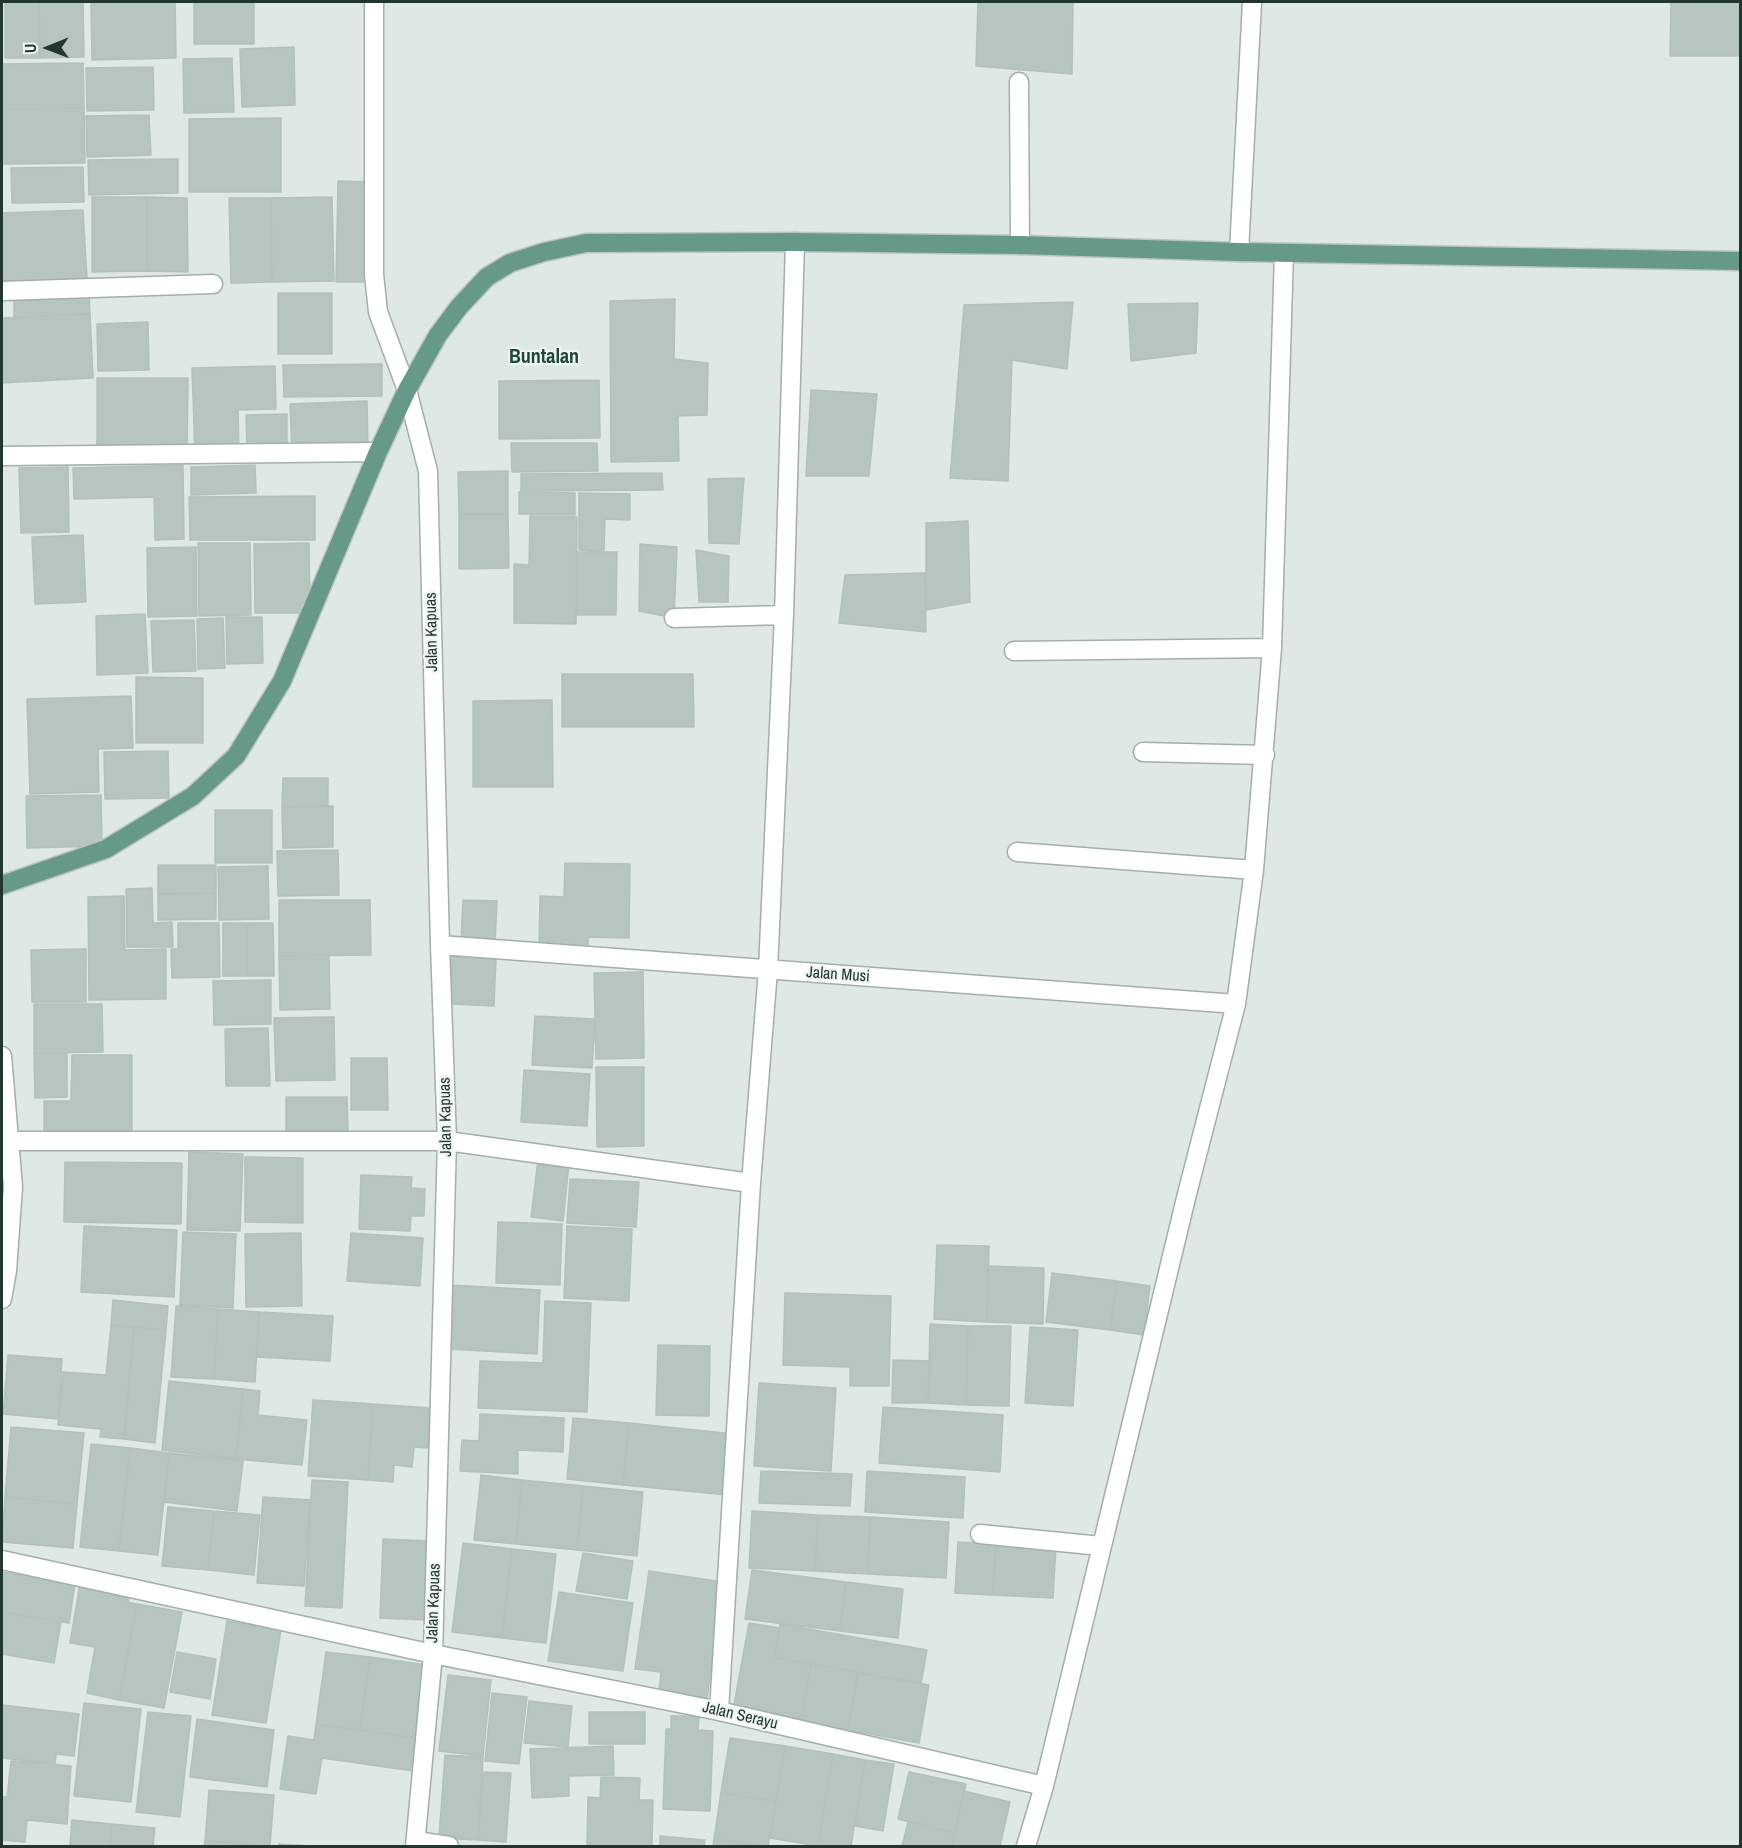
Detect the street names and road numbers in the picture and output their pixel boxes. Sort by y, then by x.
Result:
street label: Jalan Kapuas [422,592,442,672]
street label: Jalan Musi [806,963,870,987]
street label: Jalan Kapuas [436,1077,456,1157]
street label: Jalan Kapuas [423,1563,445,1643]
street label: Jalan Serayu [701,1698,779,1734]

